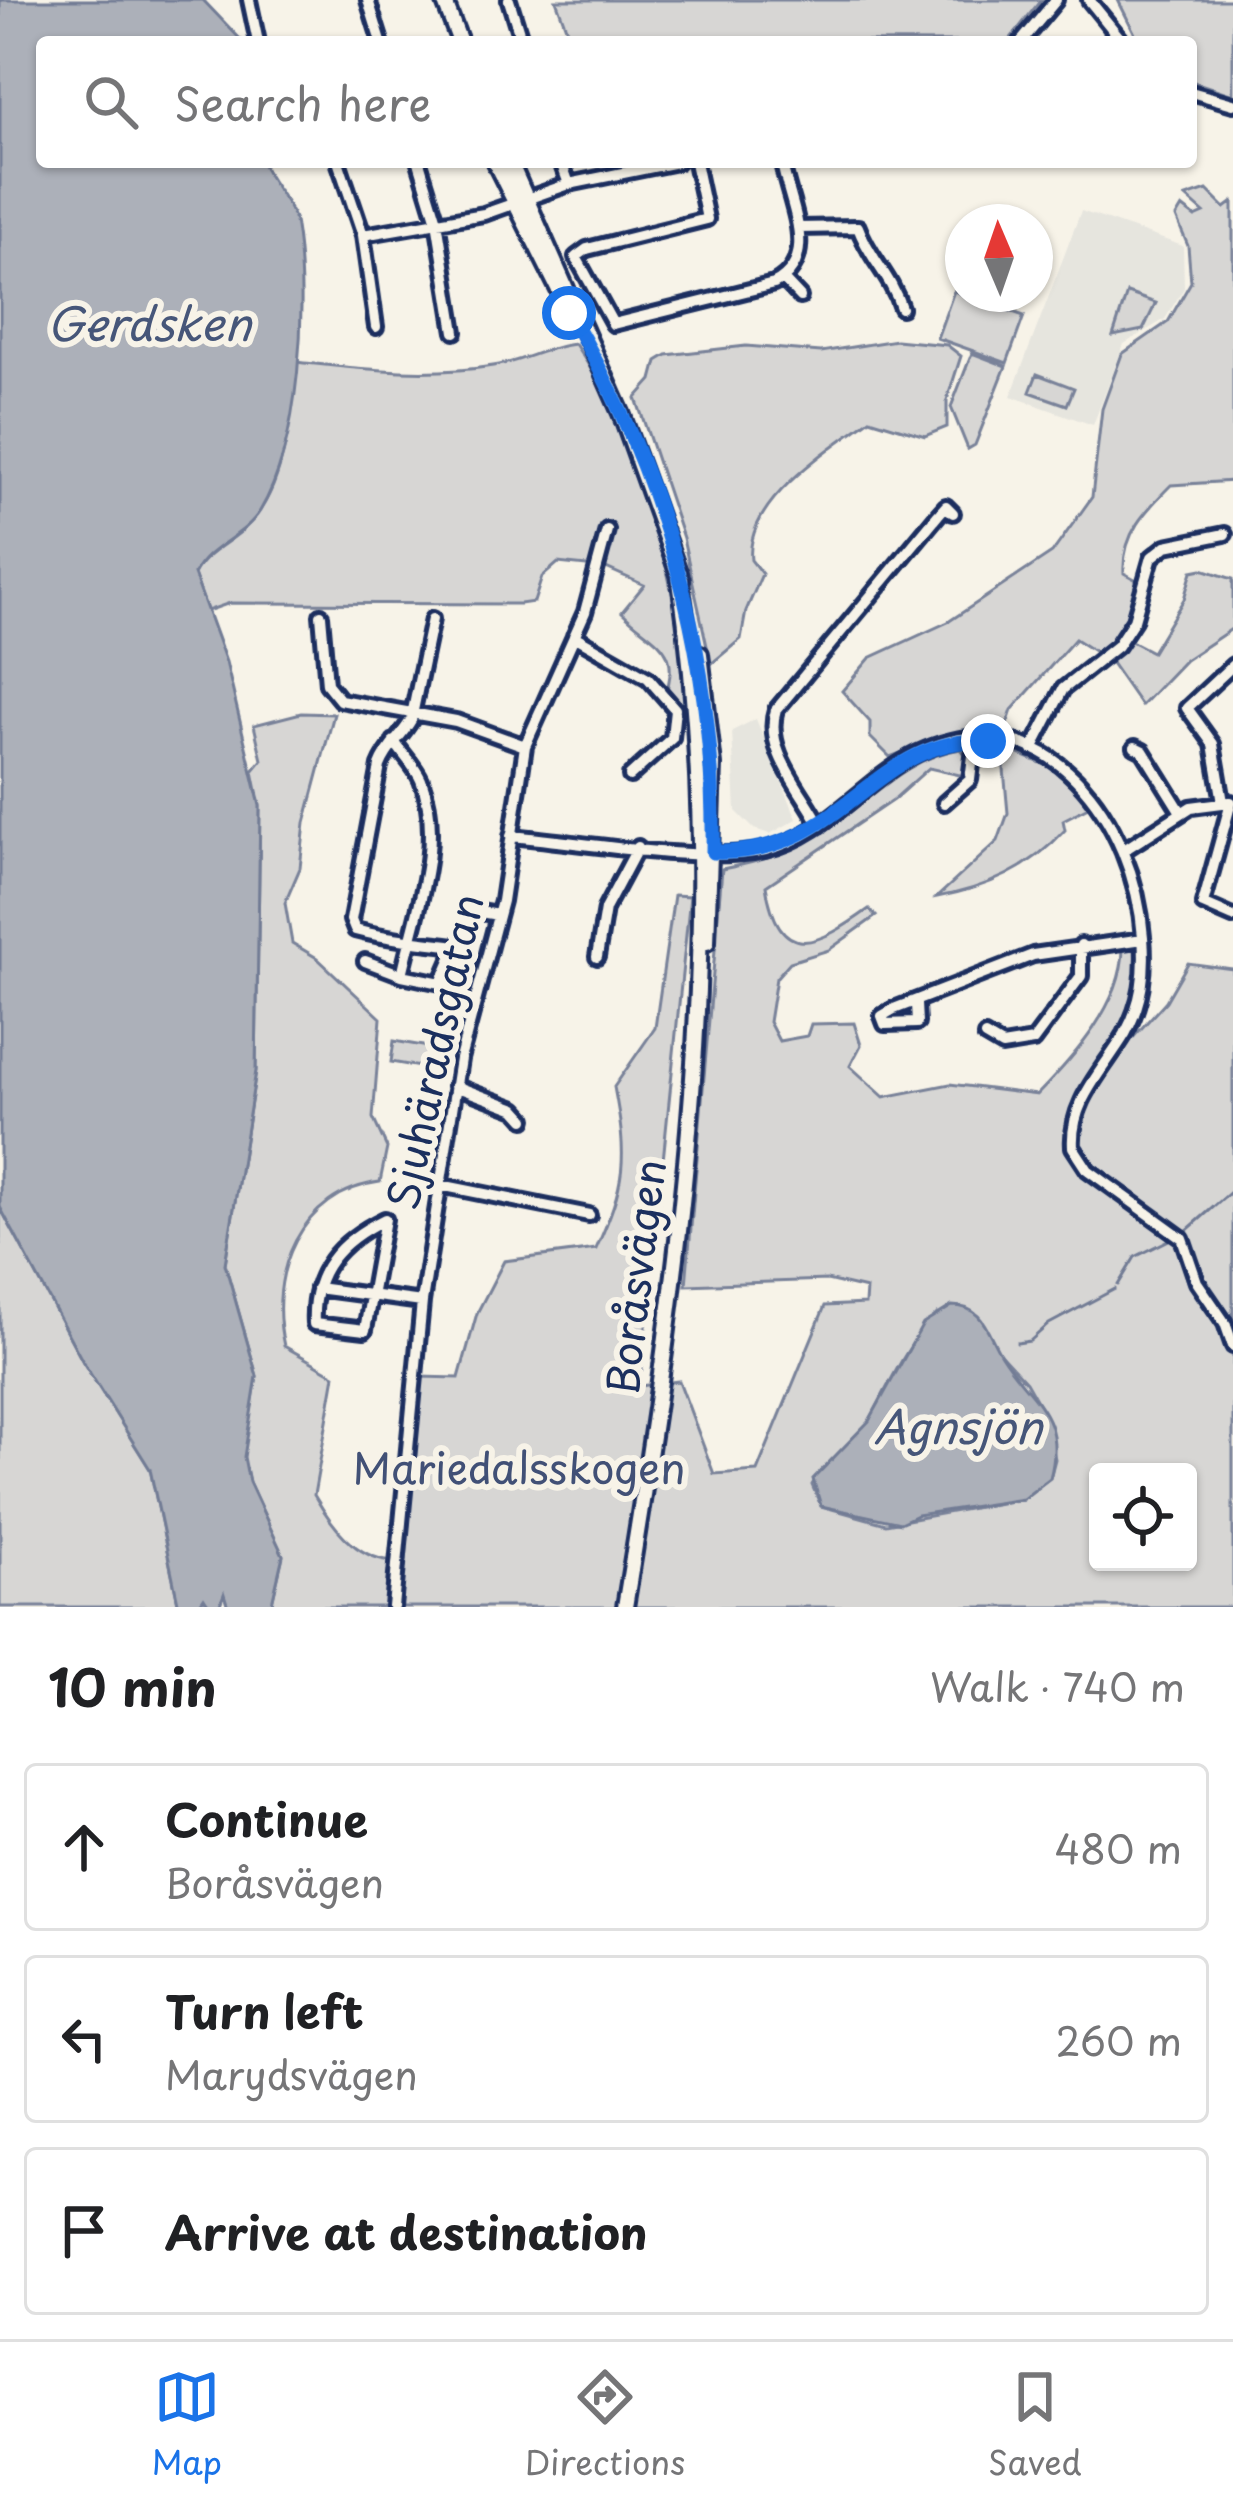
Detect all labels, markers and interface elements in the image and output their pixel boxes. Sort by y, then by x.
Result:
search box [36,36,1197,168]
text: Search here [174,68,431,136]
icon: search [78,69,144,135]
north arrow [945,204,1053,312]
route start [542,286,596,340]
water label: Gerdsken [47,288,253,356]
route end [961,714,1015,768]
street label: Sjuhäradsgatan [369,888,498,1215]
street label: Boråsvägen [589,1156,680,1398]
water label: Agnsjön [874,1391,1044,1459]
park label: Mariedalsskogen [352,1435,686,1498]
map controls [1089,1463,1197,1571]
button: locate [1089,1463,1197,1571]
text: 10 min [48,1647,217,1724]
text: Walk · 740 m [930,1656,1185,1715]
text: Continue [165,1784,368,1852]
icon: ahead [51,1814,117,1880]
text: 480 m [1055,1818,1182,1877]
text: Boråsvägen [165,1852,384,1911]
text: Turn left [165,1976,364,2044]
icon: left [51,2006,117,2072]
text: 260 m [1055,2010,1182,2069]
text: Marydsvägen [165,2044,418,2103]
text: Arrive at destination [165,2197,648,2265]
icon: arrive [51,2198,117,2264]
tab: Map [151,2364,222,2486]
tab: Directions [525,2364,685,2486]
tab: Saved [988,2364,1082,2486]

